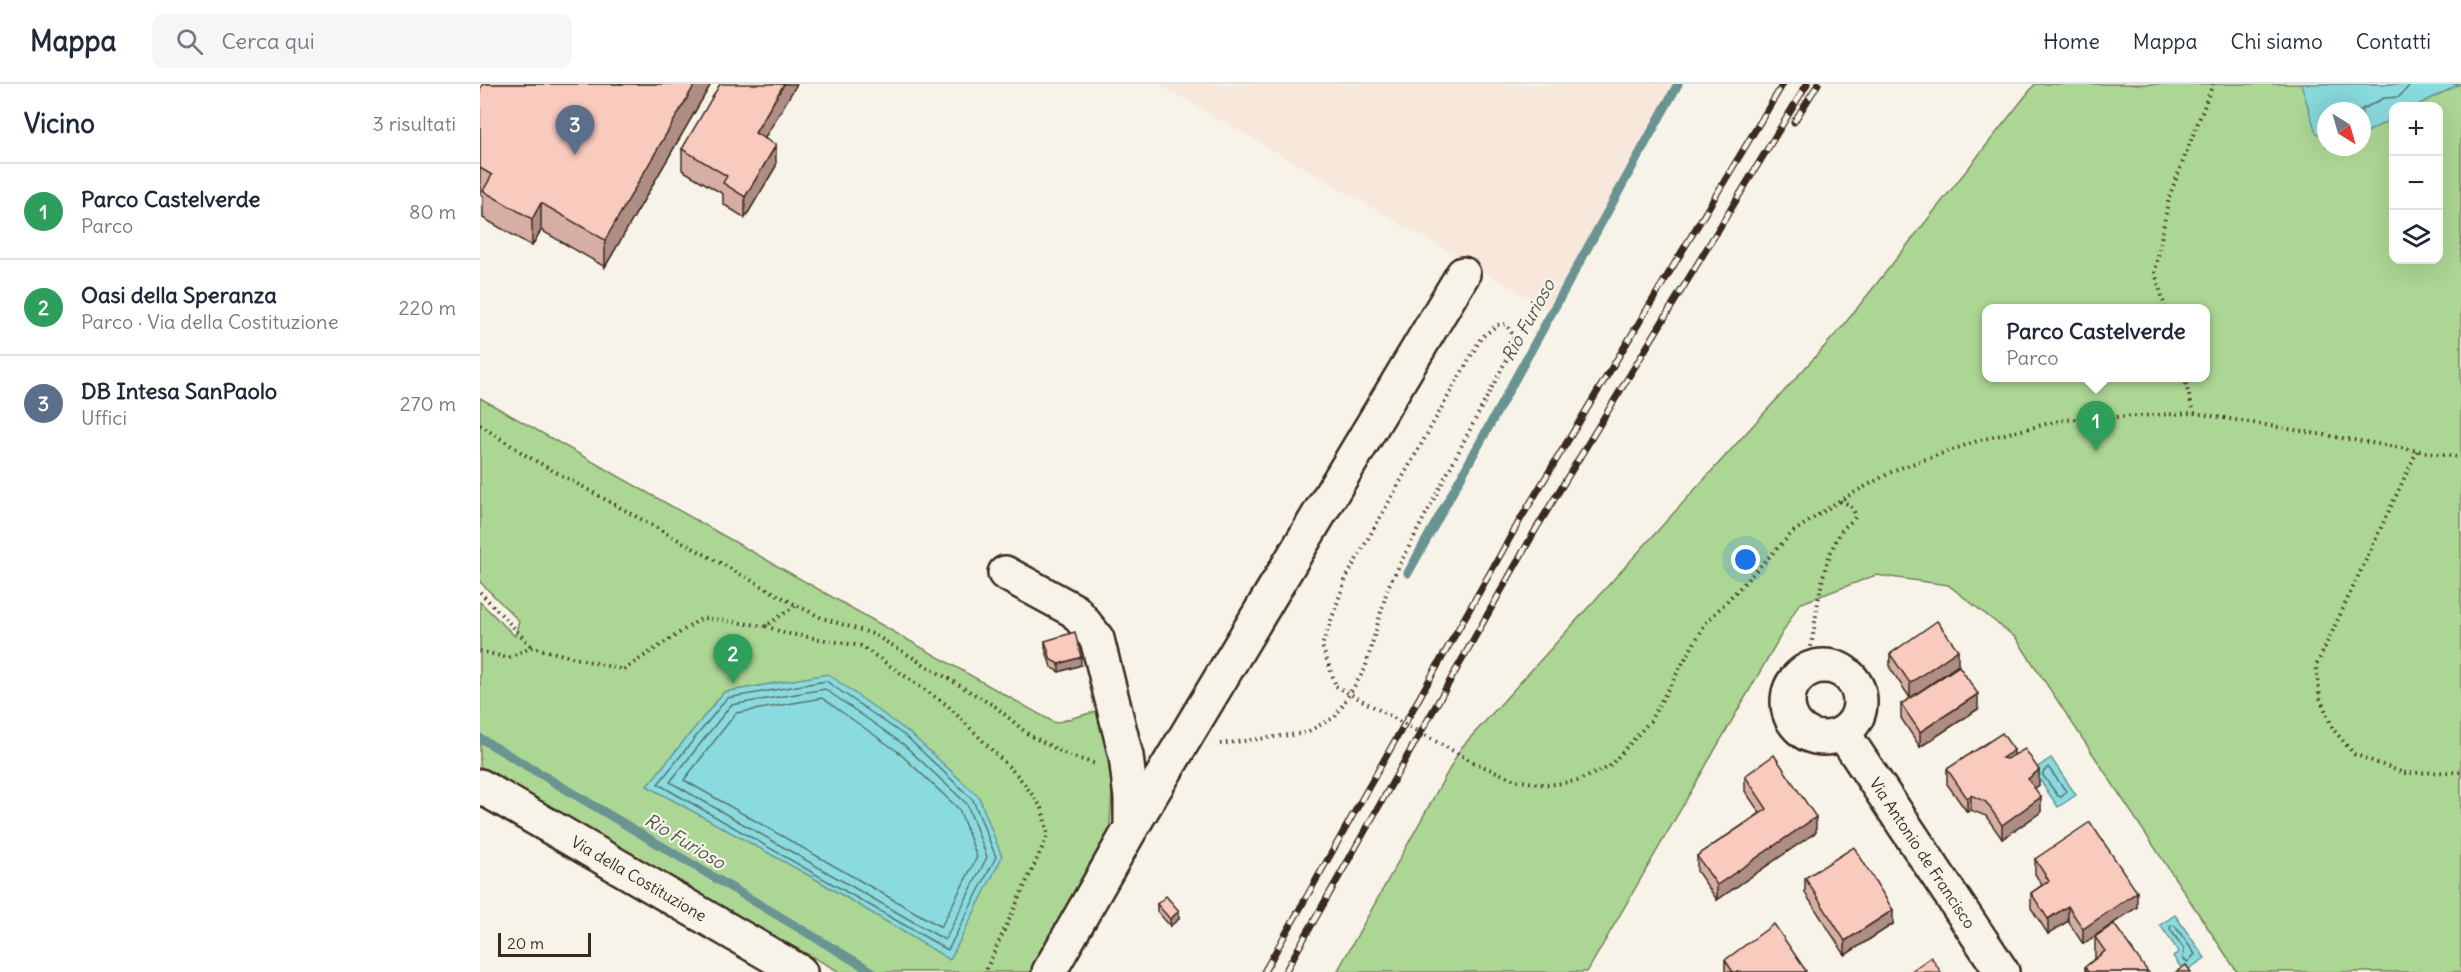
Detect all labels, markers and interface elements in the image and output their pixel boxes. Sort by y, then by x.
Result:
search box [152,14,572,68]
text: Mappa [30,23,116,59]
icon: search [173,25,206,58]
text: Cerca qui [221,27,315,55]
text: Home [2043,28,2100,55]
text: Mappa [2133,28,2198,55]
text: Chi siamo [2231,28,2323,55]
text: Contatti [2356,28,2431,55]
north arrow [2317,102,2371,156]
map controls [2389,102,2443,264]
button: + [2389,102,2443,156]
pin: 3 [556,106,595,155]
text: Vicino [24,107,95,140]
text: 3 risultati [373,111,456,136]
button: − [2389,156,2443,210]
text: Parco Castelverde [81,185,260,213]
text: 1 [40,199,47,224]
text: 80 m [409,199,456,224]
button: layers [2389,210,2443,264]
text: Parco [81,213,133,238]
water label: Rio Furioso [1496,274,1560,365]
text: Oasi della Speranza [81,281,277,309]
text: 2 [38,295,49,320]
text: 220 m [399,295,456,320]
popup [1982,304,2210,382]
text: Parco · Via della Costituzione [81,309,338,334]
text: Parco Castelverde [2006,317,2186,345]
text: Parco [2006,345,2058,370]
text: DB Intesa SanPaolo [81,377,277,405]
text: 3 [38,391,49,416]
text: 270 m [400,391,456,416]
pin: 1 [2076,402,2116,451]
text: Uffici [81,405,127,430]
your location [1731,545,1760,574]
pin: 2 [714,634,752,684]
street label: Via Antonio de Francisco [1865,774,1980,932]
water label: Rio Furioso [641,808,730,874]
street label: Via della Costituzione [568,831,710,926]
scale bar [498,930,591,958]
text: 20 m [507,933,544,953]

